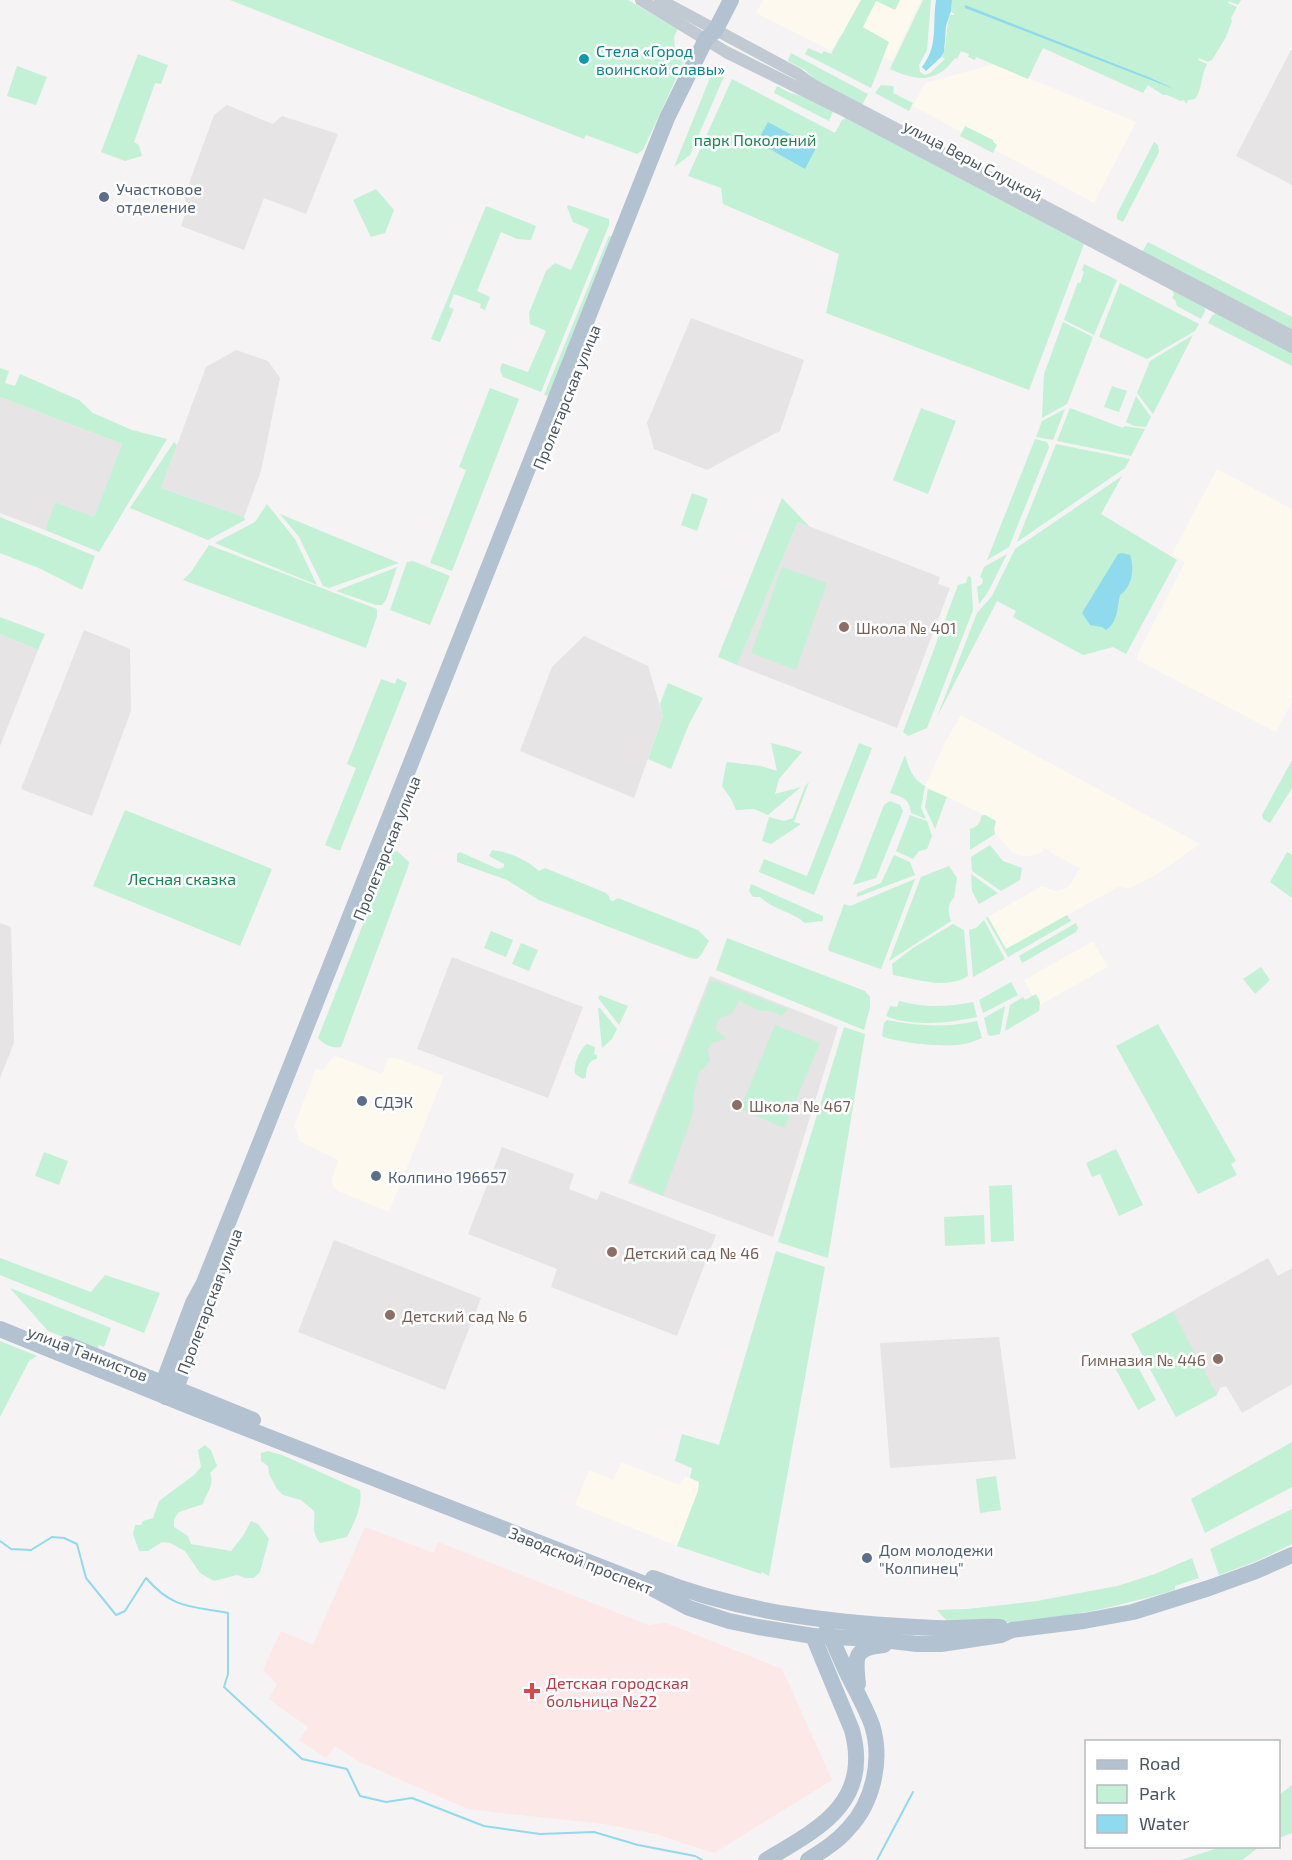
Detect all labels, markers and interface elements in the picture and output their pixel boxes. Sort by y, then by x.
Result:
place label: Стела «Город воинской славы» [596,41,725,78]
marker: Стела «Город воинской славы» [577,52,591,66]
street label: улица Веры Слуцкой [900,115,1046,206]
park label: парк Поколений [694,130,816,149]
place label: Участковое отделение [116,179,202,216]
marker: Участковое отделение [97,190,111,204]
street label: Пролетарская улица [528,322,605,473]
place label: Школа № 401 [856,618,956,637]
marker: Школа № 401 [837,620,851,634]
street label: Пролетарская улица [348,773,425,924]
park label: Лесная сказка [128,869,236,888]
place label: СДЭК [374,1092,413,1111]
marker: СДЭК [355,1094,369,1108]
place label: Школа № 467 [749,1096,851,1115]
marker: Школа № 467 [730,1098,744,1112]
place label: Колпино 196657 [388,1167,507,1186]
marker: Колпино 196657 [369,1169,383,1183]
street label: Пролетарская улица [172,1225,247,1377]
place label: Детский сад № 46 [624,1243,759,1262]
marker: Детский сад № 46 [605,1245,619,1259]
place label: Детский сад № 6 [402,1306,527,1325]
marker: Детский сад № 6 [383,1308,397,1322]
street label: улица Танкистов [25,1321,151,1386]
place label: Гимназия № 446 [1081,1350,1206,1369]
marker: Гимназия № 446 [1211,1352,1225,1366]
street label: Заводской проспект [507,1523,656,1598]
place label: Дом молодежи "Колпинец" [879,1540,993,1577]
marker: Дом молодежи "Колпинец" [860,1551,874,1565]
place label: Детская городская больница №22 [546,1673,689,1710]
marker: Детская городская больница №22 [523,1682,541,1700]
legend [1085,1740,1280,1848]
text: Road [1139,1752,1180,1774]
text: Park [1139,1782,1176,1804]
text: Water [1139,1812,1189,1834]

